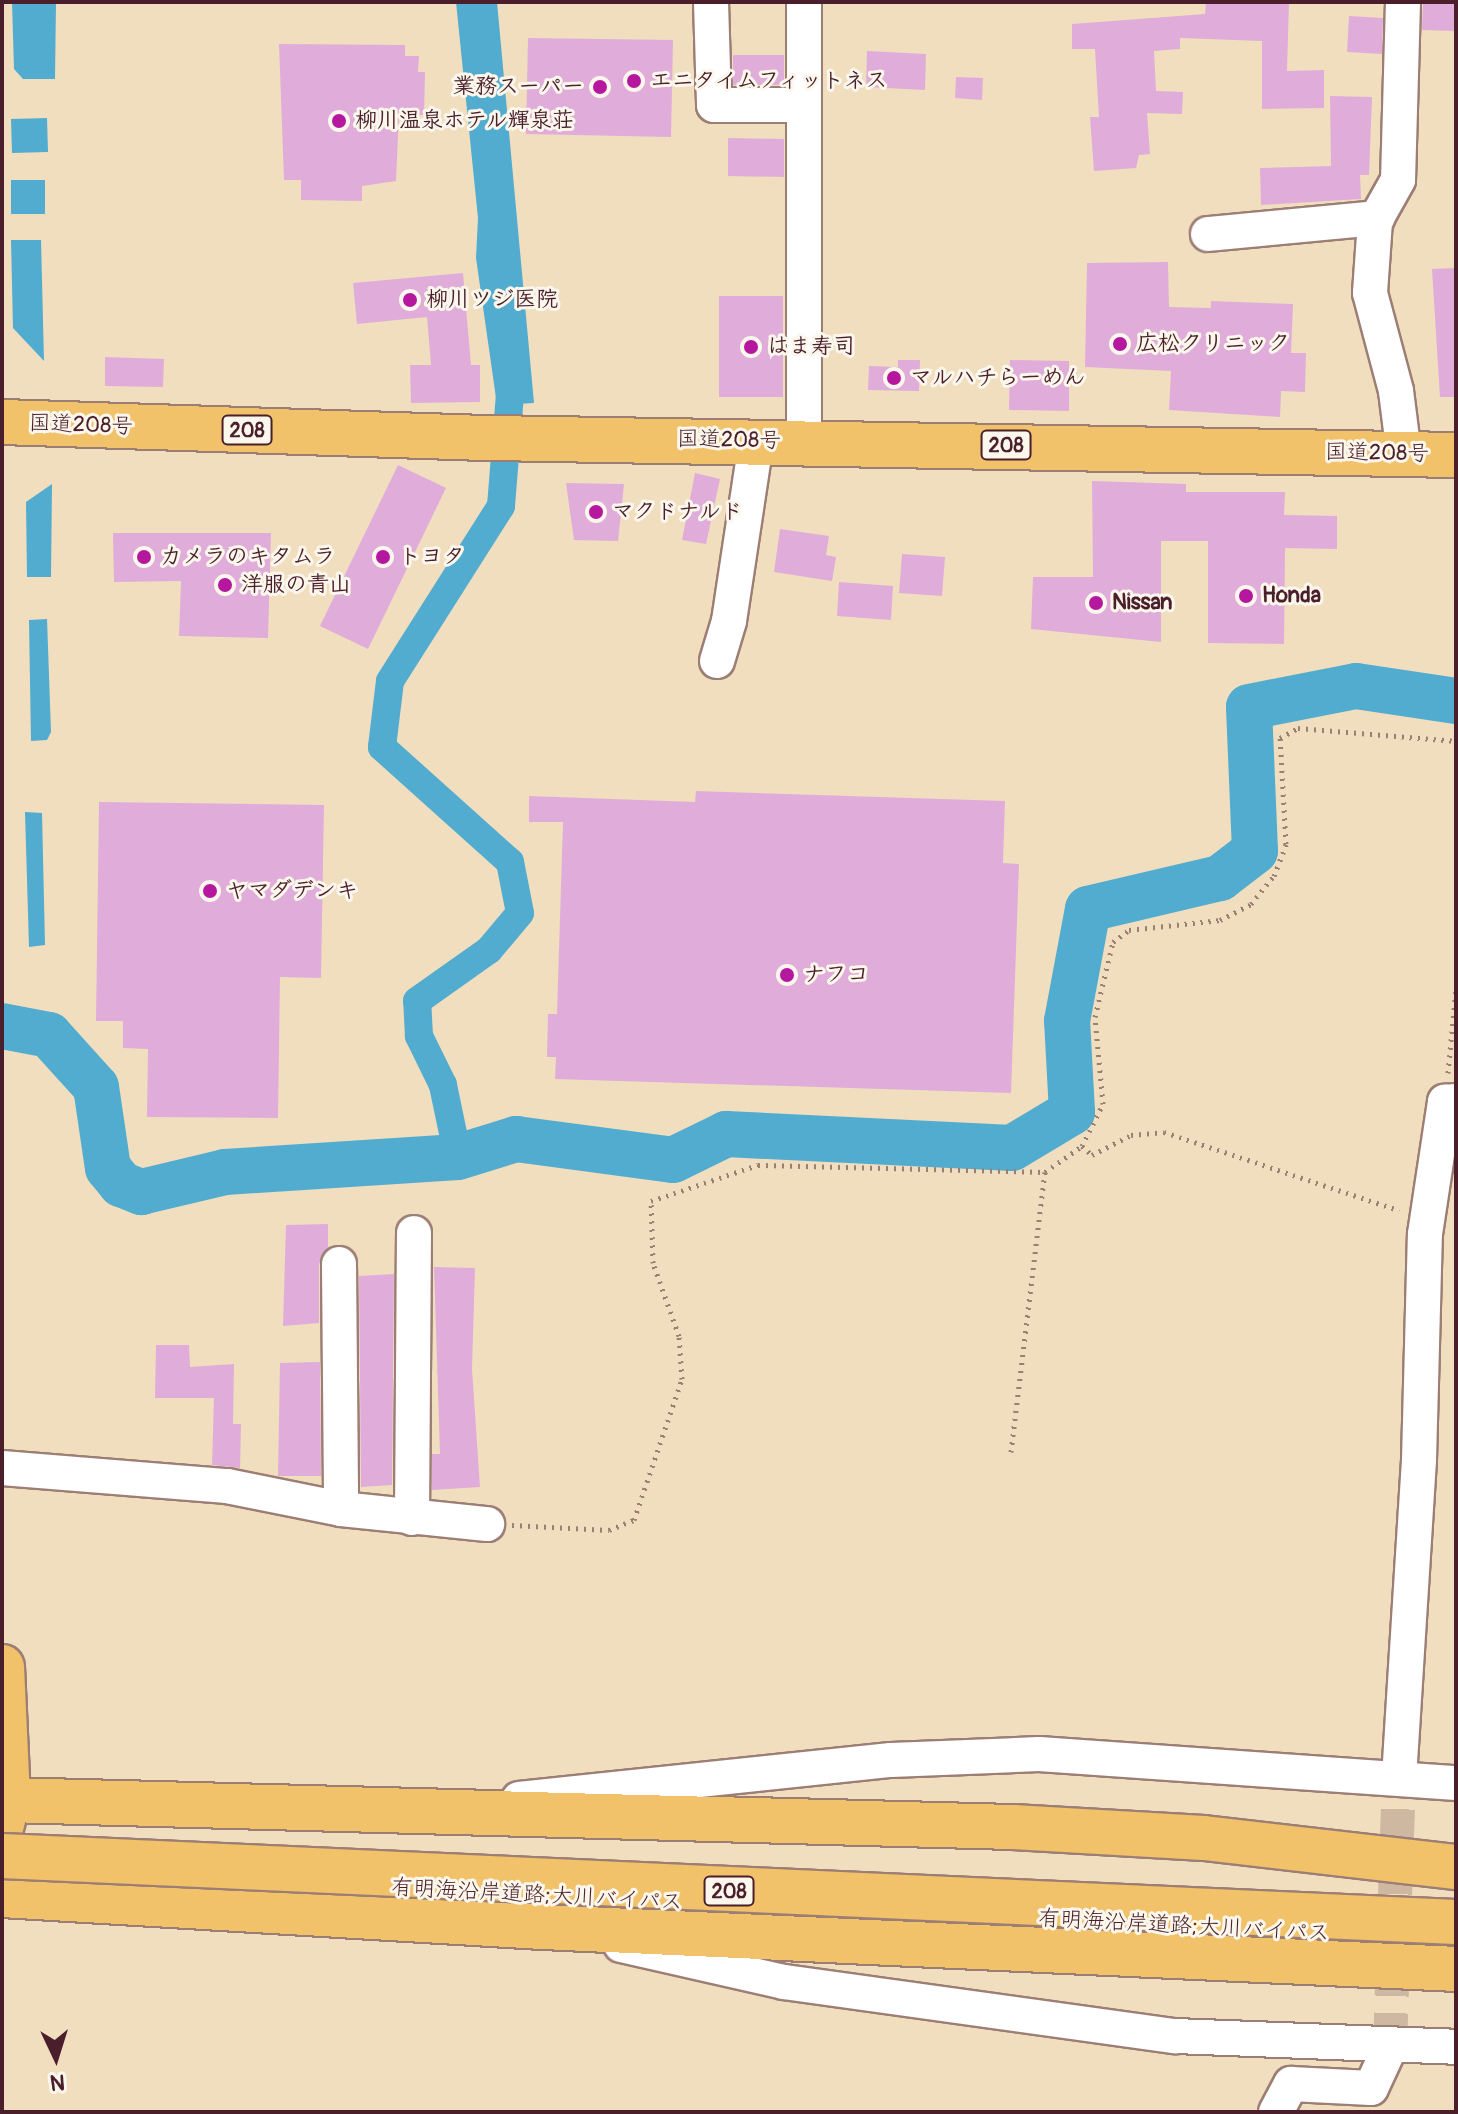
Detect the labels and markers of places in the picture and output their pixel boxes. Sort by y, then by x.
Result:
place label: エニタイムフィットネス [650,68,892,94]
marker: エニタイムフィットネス [625,72,643,90]
place label: 業務スーパー [453,74,584,100]
marker: 業務スーパー [591,78,609,96]
place label: 柳川温泉ホテル輝泉荘 [355,108,575,134]
marker: 柳川温泉ホテル輝泉荘 [330,112,348,130]
place label: 柳川ツジ医院 [426,287,558,313]
marker: 柳川ツジ医院 [401,291,419,309]
place label: 広松クリニック [1136,331,1290,357]
place label: はま寿司 [767,334,855,360]
marker: 広松クリニック [1111,335,1129,353]
marker: はま寿司 [742,338,760,356]
place label: マルハチらーめん [910,365,1086,391]
marker: マルハチらーめん [885,369,903,387]
place label: マクドナルド [612,499,744,525]
marker: マクドナルド [587,503,605,521]
place label: カメラのキタムラ [160,544,336,570]
place label: トヨタ [399,544,465,570]
marker: カメラのキタムラ [135,548,153,566]
marker: トヨタ [374,548,392,566]
place label: 洋服の青山 [241,572,351,598]
marker: 洋服の青山 [216,576,234,594]
place label: Honda [1262,583,1321,609]
marker: Honda [1237,587,1255,605]
place label: Nissan [1112,590,1172,616]
marker: Nissan [1087,594,1105,612]
place label: ヤマダデンキ [226,878,358,904]
marker: ヤマダデンキ [201,882,219,900]
place label: ナフコ [803,962,869,988]
marker: ナフコ [778,966,796,984]

